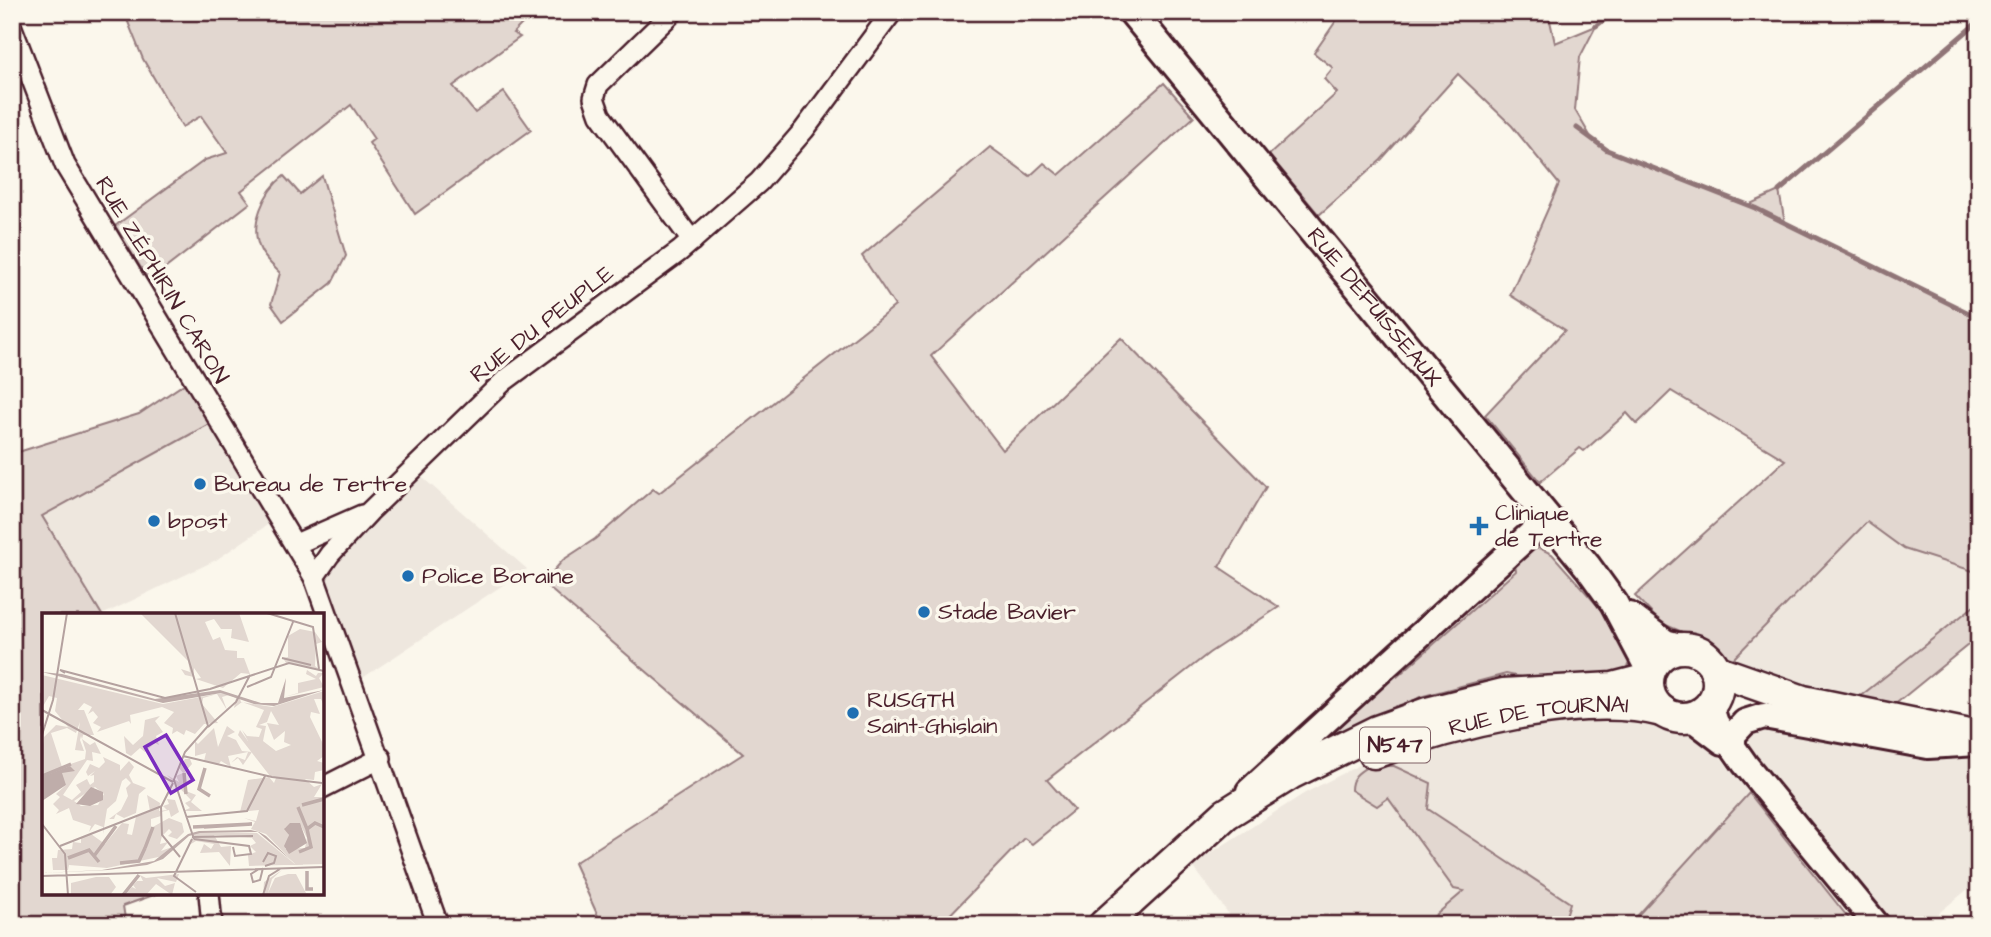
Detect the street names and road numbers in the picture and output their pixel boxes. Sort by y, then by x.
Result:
street label: RUE ZÉPHIRIN CARON [87,170,237,390]
street label: RUE DEFUISSEAUX [1299,221,1450,394]
street label: RUE DU PEUPLE [463,257,621,390]
street label: RUE DE TOURNAI [1445,689,1630,744]
road number: N547 [1360,728,1430,762]

